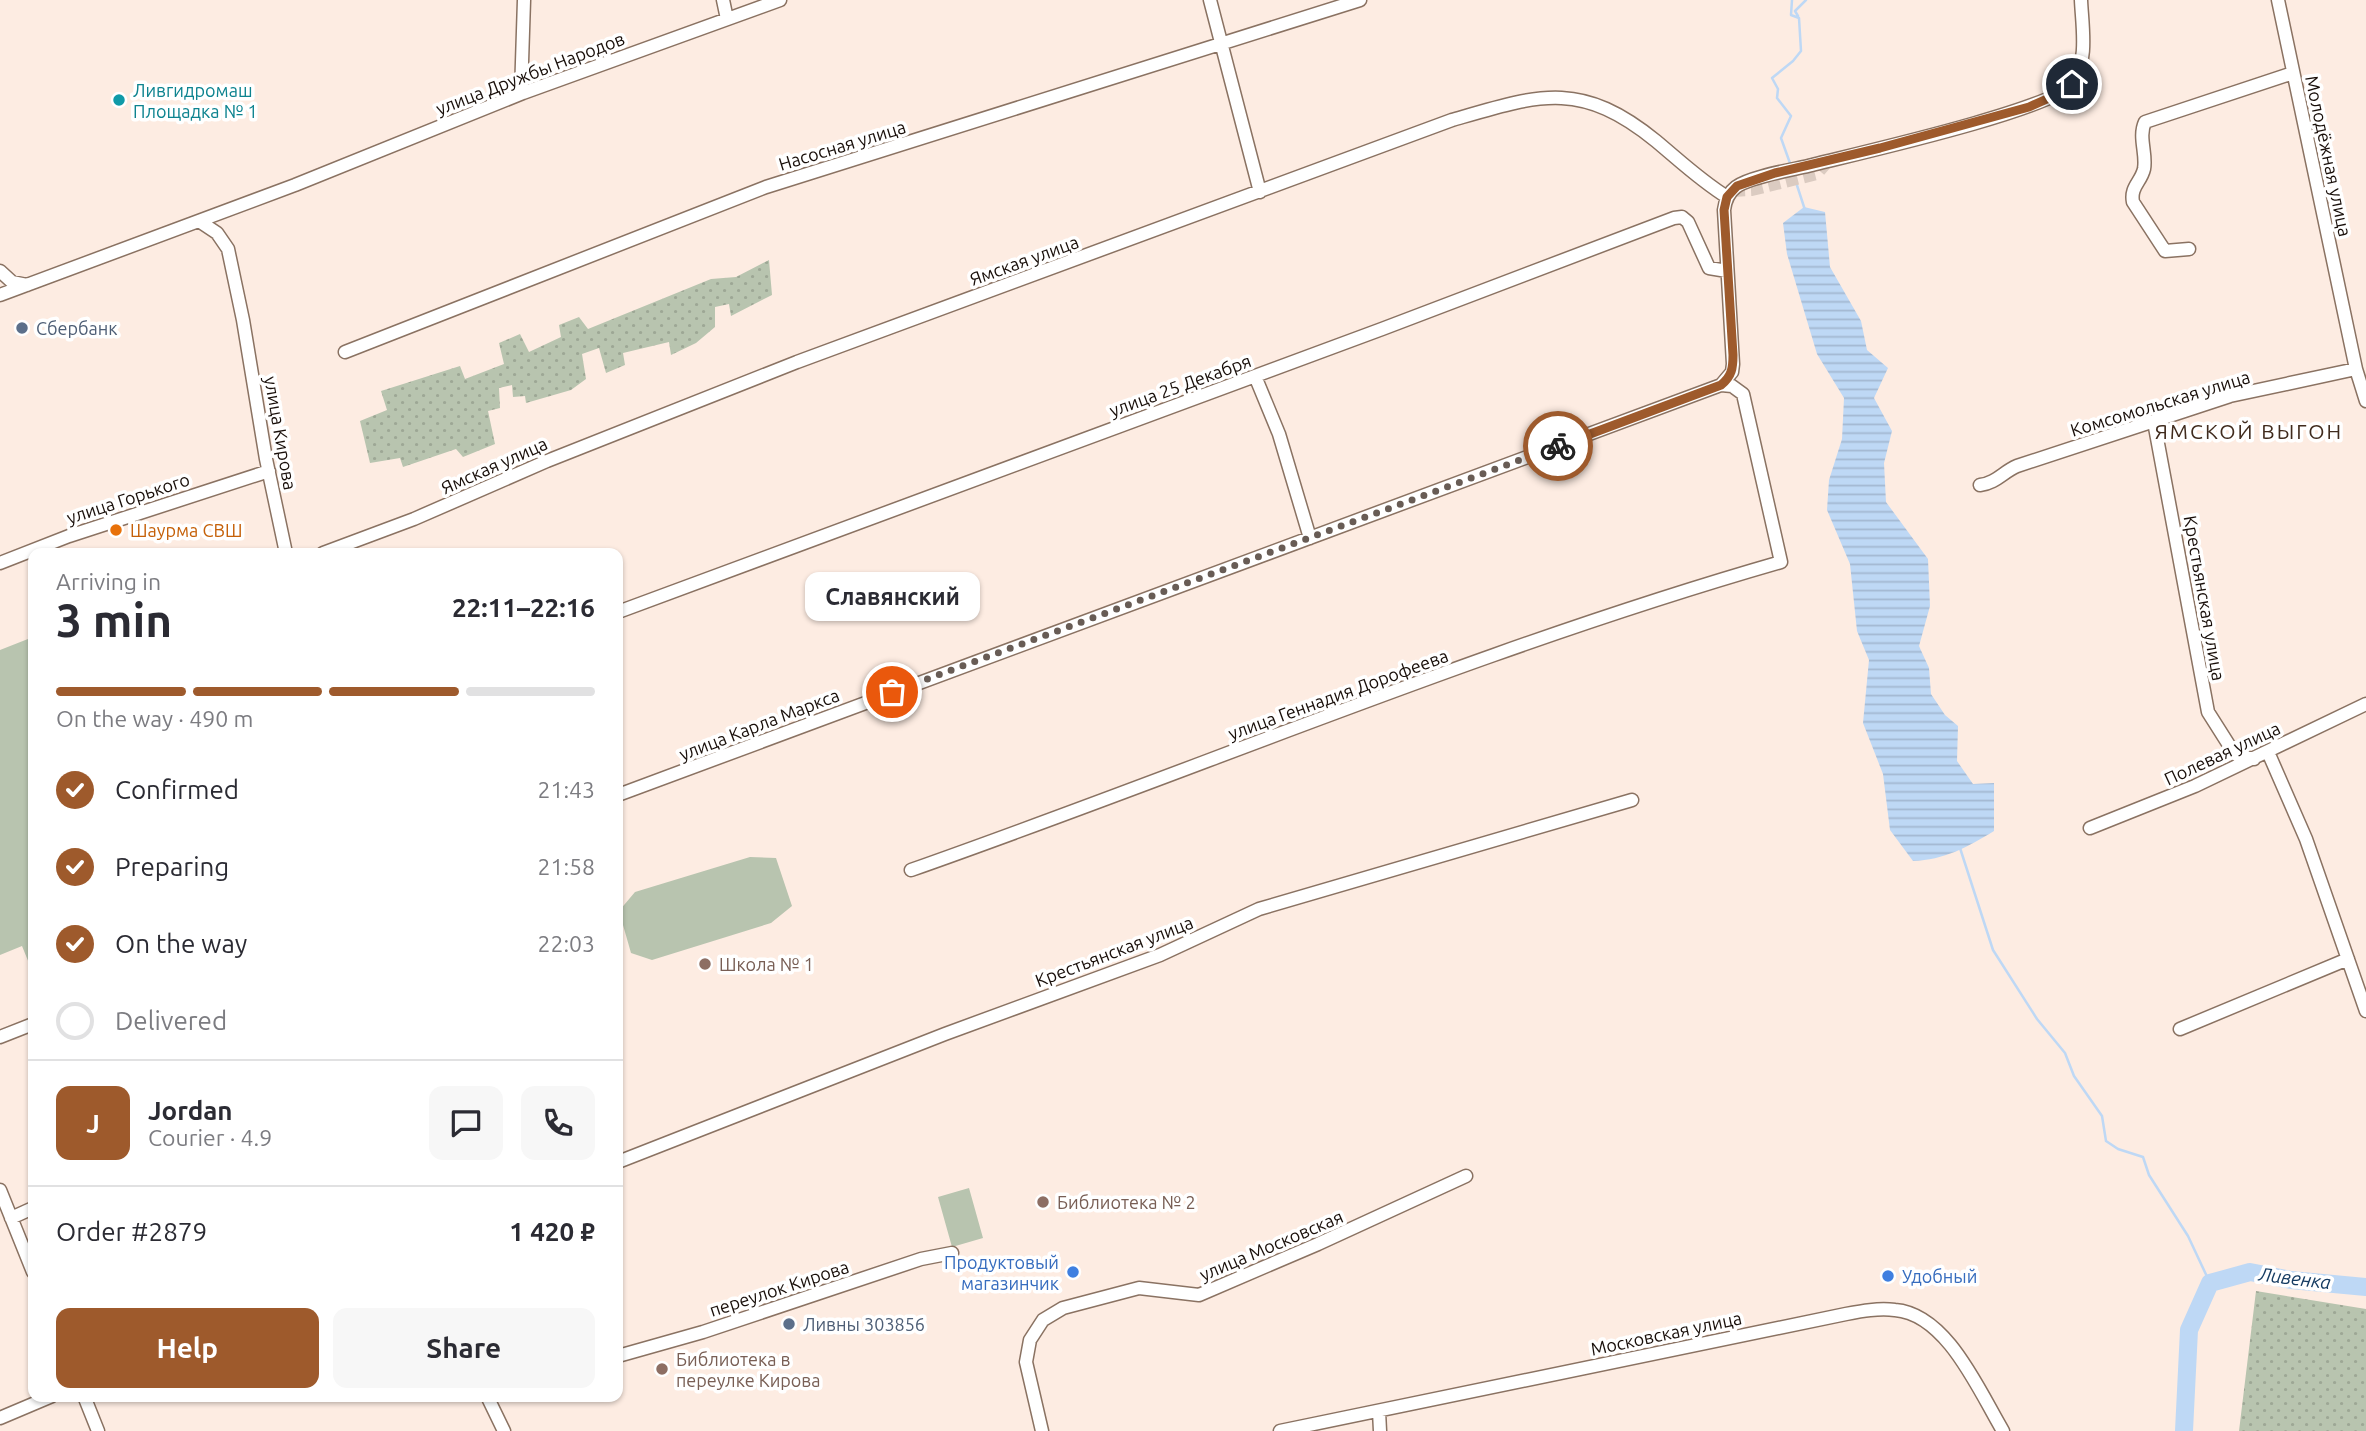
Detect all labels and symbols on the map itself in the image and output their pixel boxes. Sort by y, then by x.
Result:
street label: улица Дружбы Народов [433,28,627,118]
pin [2042,54,2102,114]
street label: Молодёжная улица [2302,74,2356,238]
place label: Ливгидромаш Площадка № 1 [133,80,258,121]
marker: Ливгидромаш Площадка № 1 [111,92,127,108]
street label: Насосная улица [776,116,908,174]
street label: Ямская улица [967,231,1081,289]
place label: Сбербанк [36,318,118,338]
marker: Сбербанк [14,320,30,336]
street label: улица 25 Декабря [1106,350,1254,420]
street label: Комсомольская улица [2068,366,2252,440]
street label: улица Кирова [261,375,301,491]
courier [1523,411,1593,481]
district label: ЯМСКОЙ ВЫГОН [2155,419,2343,443]
street label: Ямская улица [438,433,550,497]
street label: улица Горького [64,469,192,527]
street label: Крестьянская улица [2181,514,2229,682]
place label: Шаурма СВШ [130,520,242,540]
marker: Шаурма СВШ [108,522,124,538]
callout: Славянский [804,573,980,622]
street label: улица Геннадия Дорофеева [1225,645,1451,743]
pin [862,662,922,722]
street label: улица Карла Маркса [676,684,842,764]
street label: Полевая улица [2161,717,2283,789]
street label: Крестьянская улица [1032,912,1196,990]
place label: Школа № 1 [719,954,814,974]
marker: Школа № 1 [697,956,713,972]
place label: Библиотека № 2 [1057,1192,1196,1212]
marker: Библиотека № 2 [1035,1194,1051,1210]
street label: улица Московская [1196,1206,1346,1284]
place label: Продуктовый магазинчик [944,1252,1059,1293]
street label: переулок Кирова [707,1256,851,1320]
water label: Ливенка [2257,1263,2332,1293]
marker: Продуктовый магазинчик [1065,1264,1081,1280]
place label: Удобный [1902,1266,1977,1286]
marker: Удобный [1880,1268,1896,1284]
street label: Московская улица [1589,1307,1743,1359]
place label: Ливны 303856 [803,1314,925,1334]
marker: Ливны 303856 [781,1316,797,1332]
place label: Библиотека в переулке Кирова [676,1349,821,1390]
marker: Библиотека в переулке Кирова [654,1361,670,1377]

